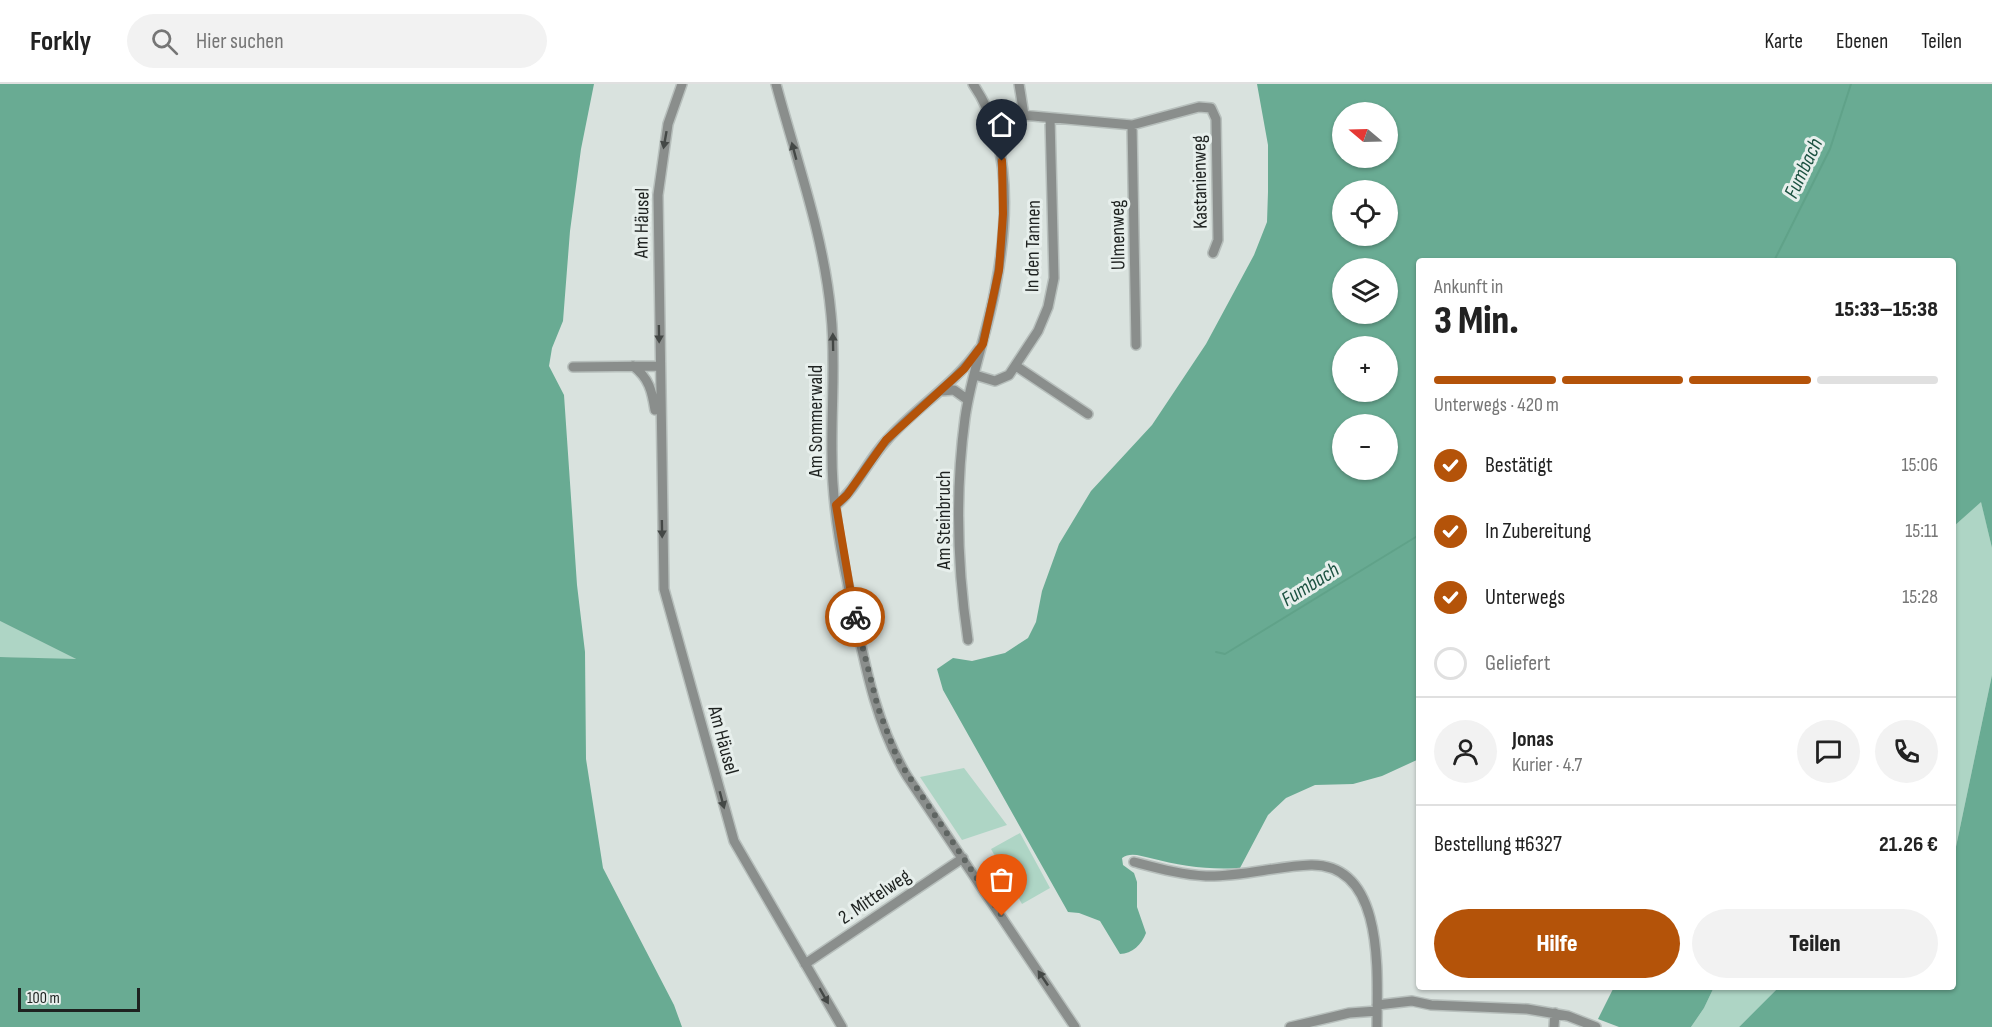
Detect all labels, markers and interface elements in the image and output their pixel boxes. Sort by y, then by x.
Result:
search box [127,14,547,68]
text: Forkly [30,25,91,58]
icon: search [148,25,181,58]
text: Hier suchen [196,28,284,55]
text: Karte [1765,29,1803,54]
text: Ebenen [1836,29,1888,54]
text: Teilen [1921,29,1962,54]
pin [976,99,1027,161]
north arrow [1332,102,1398,168]
map controls [1332,102,1398,480]
icon: home [985,108,1018,141]
one-way arrow [660,130,669,149]
water label: Fumbach [1779,134,1828,202]
street label: Kastanienweg [1187,135,1213,229]
one-way arrow [788,142,798,161]
button: locate [1332,180,1398,246]
street label: Am Häusel [629,188,655,259]
street label: In den Tannen [1020,200,1046,292]
street label: Ulmenweg [1105,200,1131,270]
button: layers [1332,258,1398,324]
text: Ankunft in [1434,275,1503,299]
text: 15:33–15:38 [1835,296,1938,323]
text: 3 Min. [1434,298,1519,345]
one-way arrow [654,325,664,344]
one-way arrow [828,332,838,351]
button: + [1332,336,1398,402]
street label: Am Sommerwald [804,365,828,478]
text: Unterwegs · 420 m [1434,393,1559,417]
button: − [1332,414,1398,480]
icon: check [1434,449,1467,482]
text: Bestätigt [1485,452,1553,479]
text: 15:06 [1902,453,1938,477]
street label: Am Steinbruch [932,471,956,570]
icon: check [1434,515,1467,548]
text: In Zubereitung [1485,518,1591,545]
text: 15:11 [1905,519,1938,543]
one-way arrow [657,520,666,539]
water label: Fumbach [1277,557,1344,612]
icon: check [1434,581,1467,614]
text: Unterwegs [1485,584,1565,611]
text: 15:28 [1902,585,1938,609]
courier [825,587,885,647]
icon: bike [839,601,872,634]
text: Geliefert [1485,650,1550,677]
street label: Am Häusel [702,702,744,777]
button: person [1434,720,1497,783]
button: chat [1797,720,1860,783]
button: phone [1875,720,1938,783]
text: Jonas [1512,726,1554,753]
text: Kurier · 4.7 [1512,753,1582,777]
one-way arrow [718,791,727,809]
text: Bestellung #6327 [1434,831,1562,858]
text: 21.26 € [1879,831,1938,858]
pin [976,854,1027,916]
icon: bag [985,863,1018,896]
street label: 2. Mittelweg [834,864,915,930]
button: Hilfe [1434,909,1680,978]
button: Teilen [1692,909,1938,978]
one-way arrow [1038,970,1049,986]
scale bar [18,985,140,1012]
one-way arrow [818,987,828,1004]
text: 100 m [27,989,60,1008]

